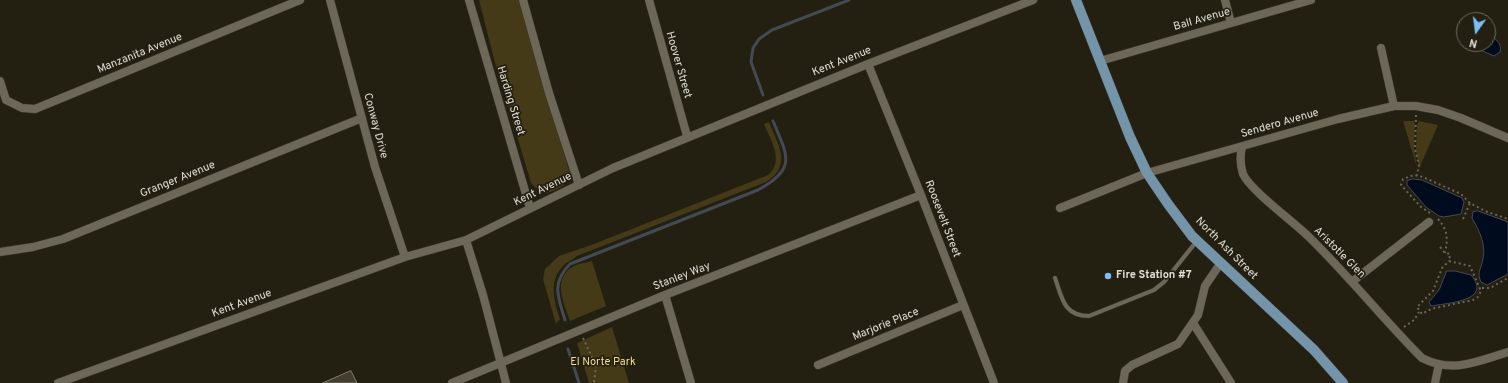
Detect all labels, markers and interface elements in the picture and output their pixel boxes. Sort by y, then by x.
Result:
street label: Ball Avenue [1172,6,1232,34]
north arrow [1456,12,1496,52]
street label: Hoover Street [662,30,694,100]
street label: Manzanita Avenue [96,31,184,77]
text: N [1468,35,1479,50]
street label: Kent Avenue [811,44,873,80]
street label: Harding Street [493,65,527,137]
street label: Conway Drive [360,92,390,160]
street label: Sendero Avenue [1239,107,1321,141]
street label: Granger Avenue [139,159,217,201]
street label: Kent Avenue [512,170,574,210]
street label: Roosevelt Street [921,179,963,259]
street label: North Ash Street [1192,215,1260,283]
street label: Aristotle Glen [1310,224,1368,282]
street label: Stanley Way [652,260,712,294]
place label: Fire Station #7 [1116,269,1192,283]
marker: Fire Station #7 [1103,271,1113,281]
street label: Kent Avenue [210,287,274,321]
street label: Marjorie Place [851,306,921,344]
park label: El Norte Park [570,356,636,370]

